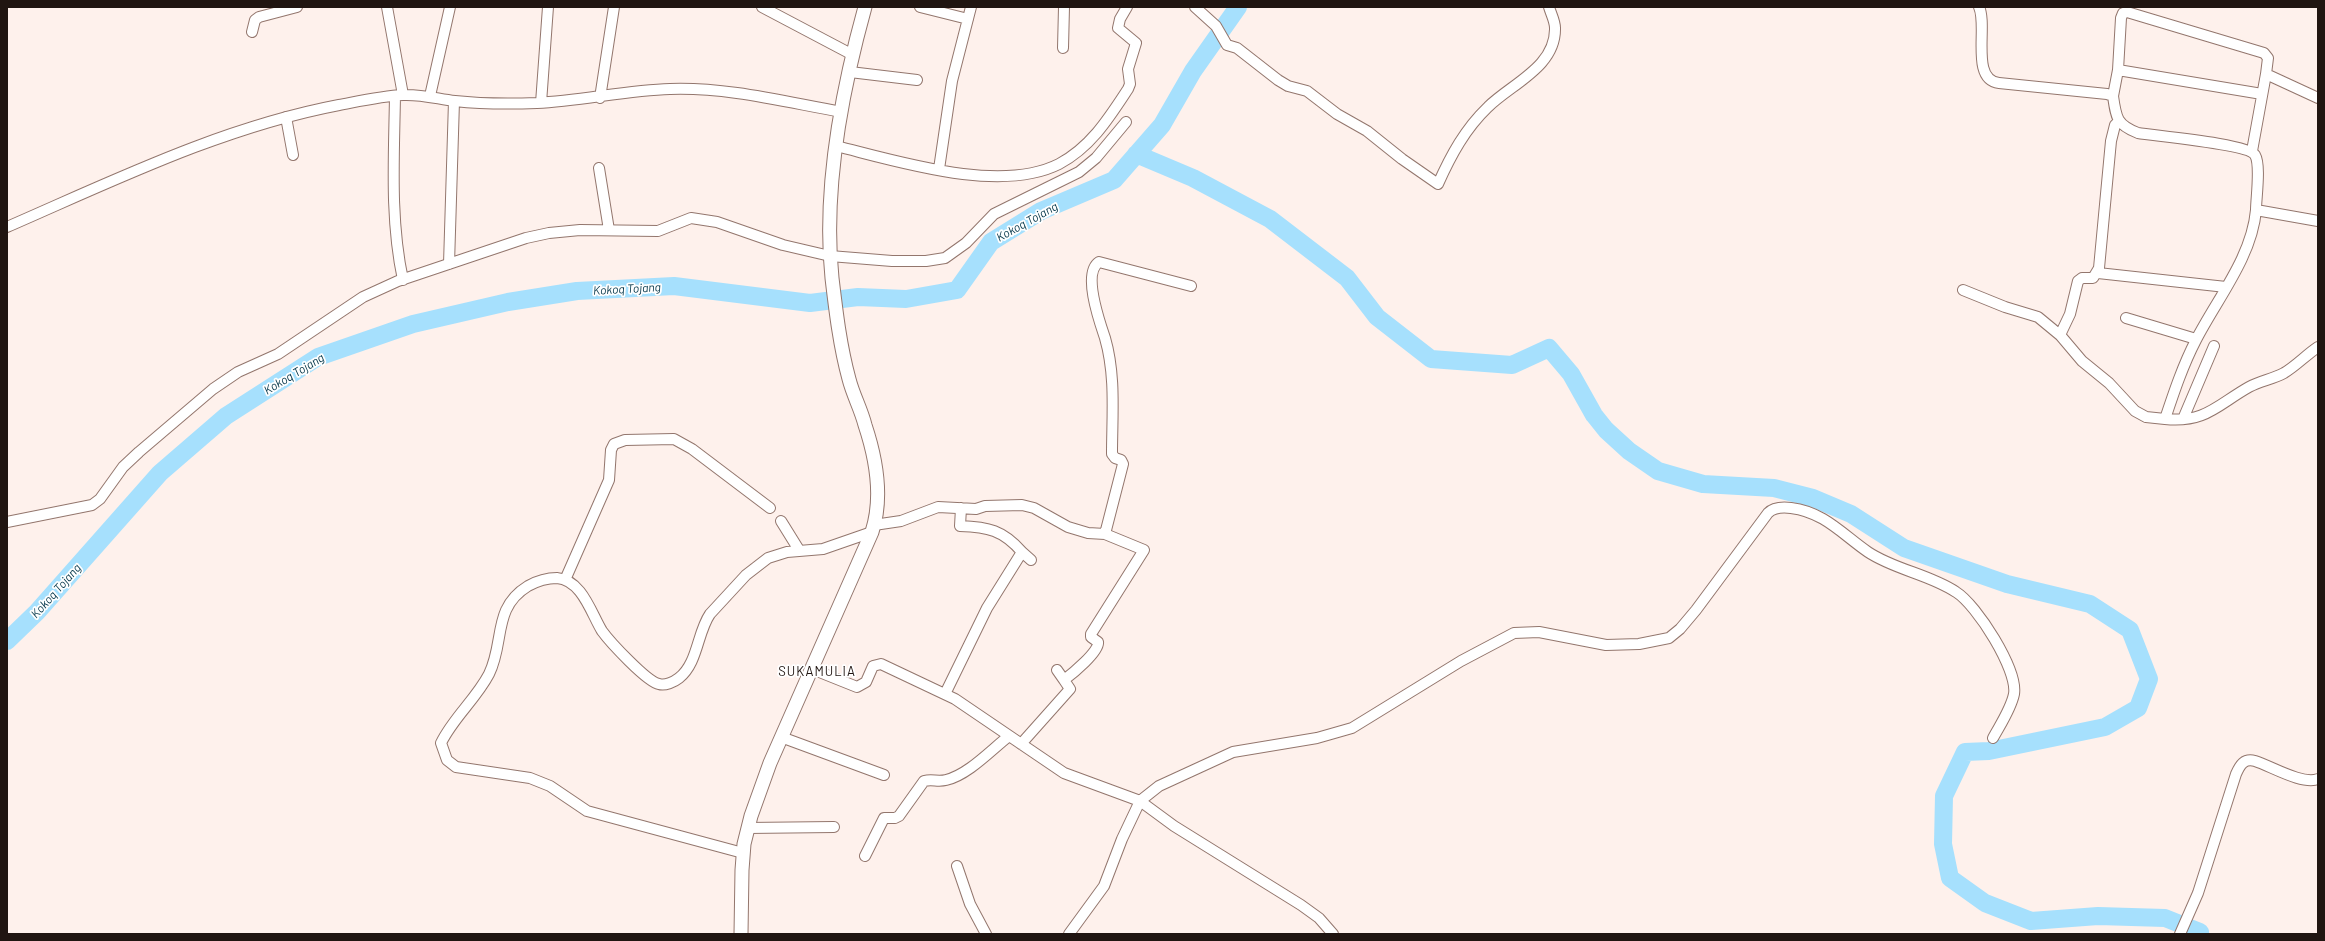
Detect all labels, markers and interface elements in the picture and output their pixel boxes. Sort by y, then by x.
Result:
water label: Kokoq Tojang [994,199,1060,245]
water label: Kokoq Tojang [593,280,661,298]
water label: Kokoq Tojang [261,350,327,398]
water label: Kokoq Tojang [28,561,84,621]
district label: SUKAMULIA [778,664,856,680]

